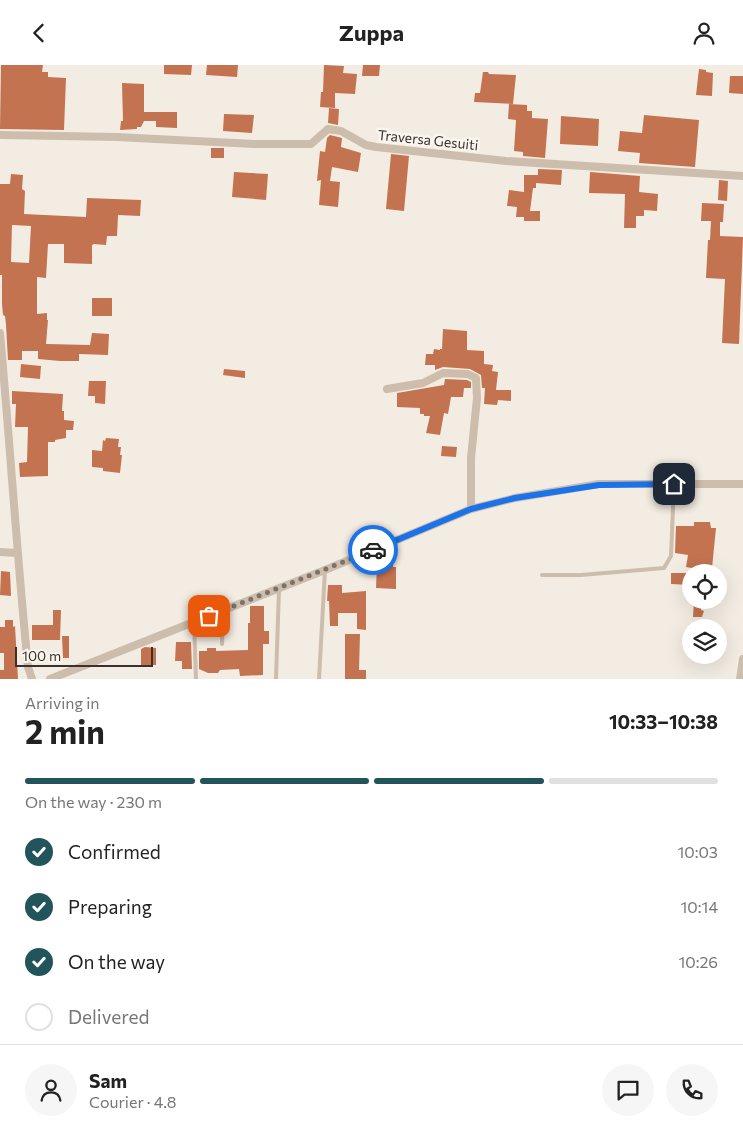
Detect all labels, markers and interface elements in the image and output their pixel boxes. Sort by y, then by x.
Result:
icon: back [25,19,53,47]
text: Zuppa [339,19,404,46]
icon: person [690,19,718,47]
street label: Traversa Gesuiti [377,126,479,153]
pin [653,463,695,505]
icon: home [660,470,688,498]
courier [348,525,398,575]
icon: car [359,536,387,564]
map controls [682,564,727,664]
button: locate [682,564,727,609]
pin [188,595,230,637]
icon: bag [195,602,223,630]
button: layers [682,619,727,664]
scale bar [15,644,152,667]
text: 100 m [22,647,61,664]
text: Arriving in [25,693,99,712]
text: 10:33–10:38 [609,710,718,733]
text: 2 min [25,711,105,751]
text: On the way · 230 m [25,792,162,811]
icon: check [25,838,53,866]
text: Confirmed [68,840,161,863]
text: 10:03 [677,842,718,861]
icon: check [25,893,53,921]
text: Preparing [68,895,152,918]
text: 10:14 [681,897,718,916]
icon: check [25,948,53,976]
text: On the way [68,950,165,973]
text: 10:26 [678,952,718,971]
text: Delivered [68,1005,149,1028]
button: person [25,1064,77,1116]
button: chat [602,1064,654,1116]
button: phone [666,1064,718,1116]
text: Sam [89,1069,127,1092]
text: Courier · 4.8 [89,1092,176,1111]

